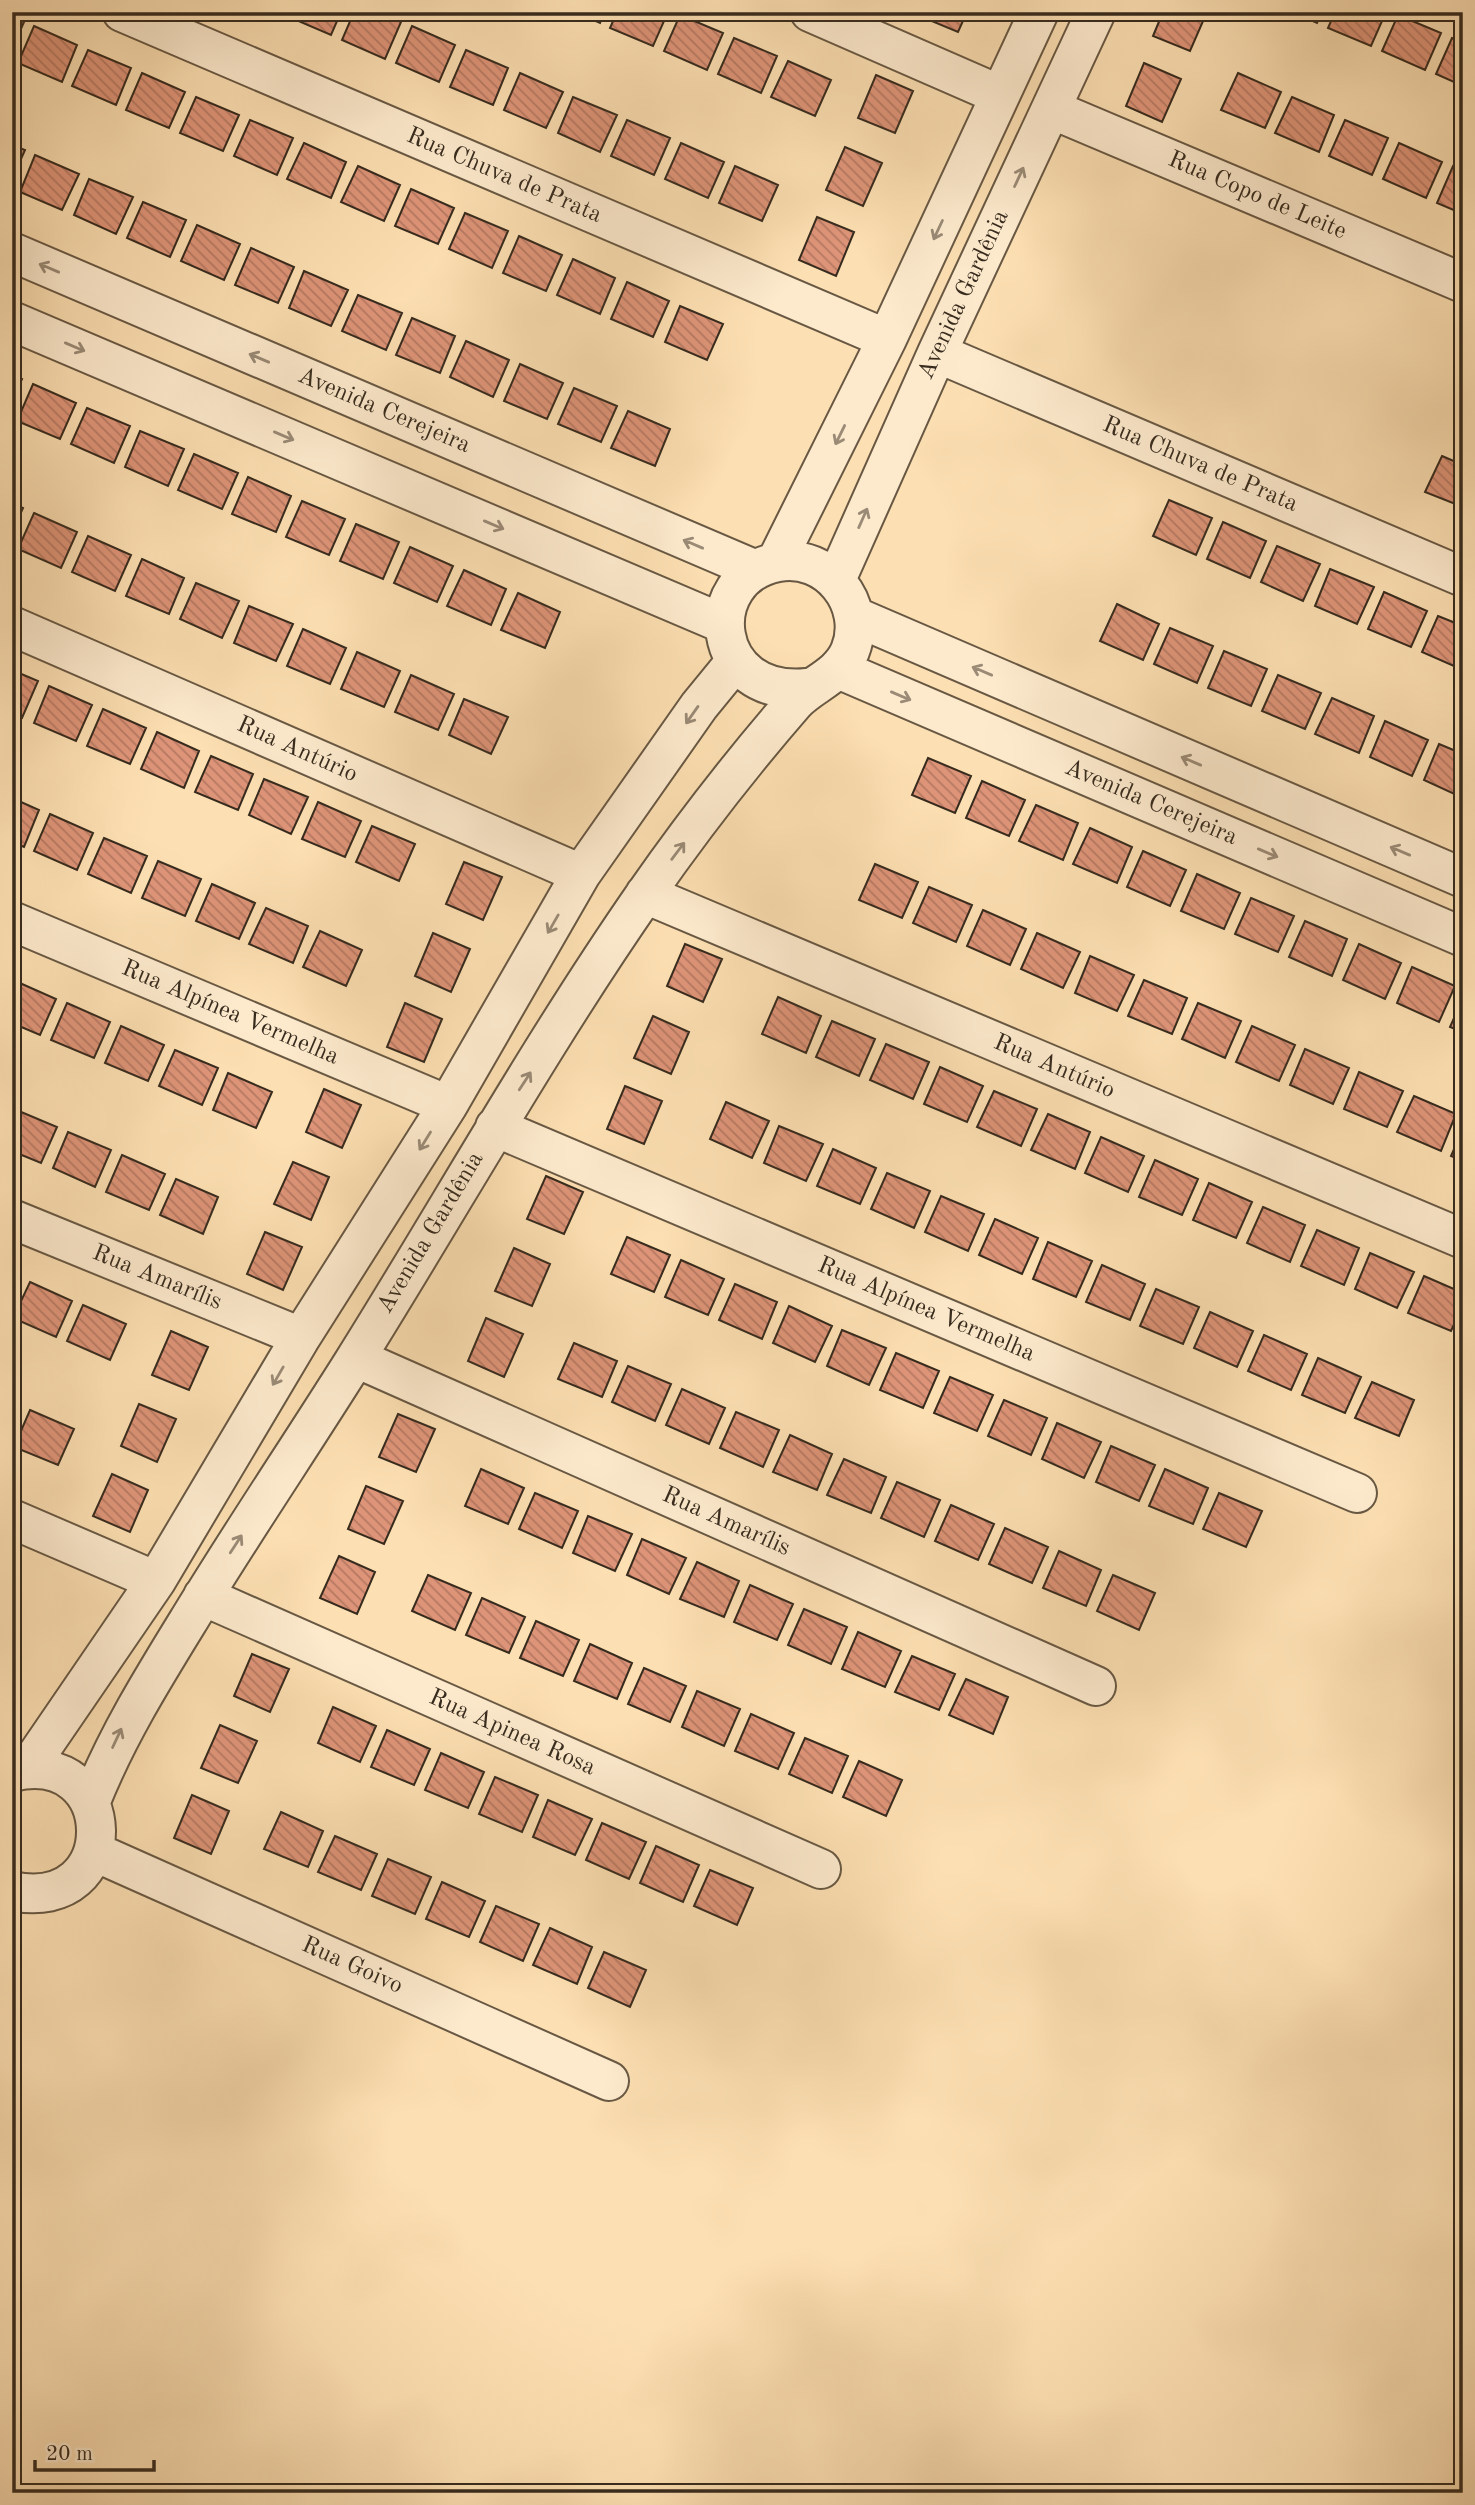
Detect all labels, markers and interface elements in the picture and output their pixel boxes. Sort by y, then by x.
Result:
street label: Rua Chuva de Prata [403,124,605,228]
street label: Rua Copo de Leite [1164,148,1350,244]
one-way arrow [1013,167,1026,188]
street label: Avenida Gardênia [914,207,1014,383]
one-way arrow [931,219,944,240]
one-way arrow [39,261,61,274]
one-way arrow [64,342,85,355]
one-way arrow [248,350,270,363]
street label: Avenida Cerejeira [294,364,474,458]
street label: Rua Chuva de Prata [1099,413,1301,517]
one-way arrow [833,424,847,445]
one-way arrow [273,431,295,444]
one-way arrow [857,507,870,529]
one-way arrow [482,520,504,533]
one-way arrow [683,536,704,549]
one-way arrow [972,664,993,677]
one-way arrow [890,690,911,703]
one-way arrow [685,705,699,724]
street label: Rua Antúrio [233,713,361,787]
one-way arrow [1181,754,1202,767]
street label: Avenida Cerejeira [1061,756,1241,850]
one-way arrow [671,842,685,861]
one-way arrow [1390,844,1411,857]
one-way arrow [1256,848,1278,861]
one-way arrow [545,914,559,934]
street label: Rua Alpínea Vermelha [118,956,342,1070]
street label: Rua Antúrio [990,1031,1118,1103]
one-way arrow [517,1072,532,1091]
one-way arrow [418,1131,432,1151]
street label: Avenida Gardênia [373,1148,489,1318]
street label: Rua Amarílis [89,1241,225,1315]
street label: Rua Alpínea Vermelha [814,1253,1038,1367]
one-way arrow [271,1365,285,1385]
street label: Rua Amarílis [658,1483,794,1561]
one-way arrow [229,1535,243,1555]
street label: Rua Apinea Rosa [425,1685,599,1781]
one-way arrow [112,1728,125,1749]
street label: Rua Goivo [298,1933,406,1999]
scale bar [35,2428,154,2472]
text: 20 m [46,2444,93,2465]

